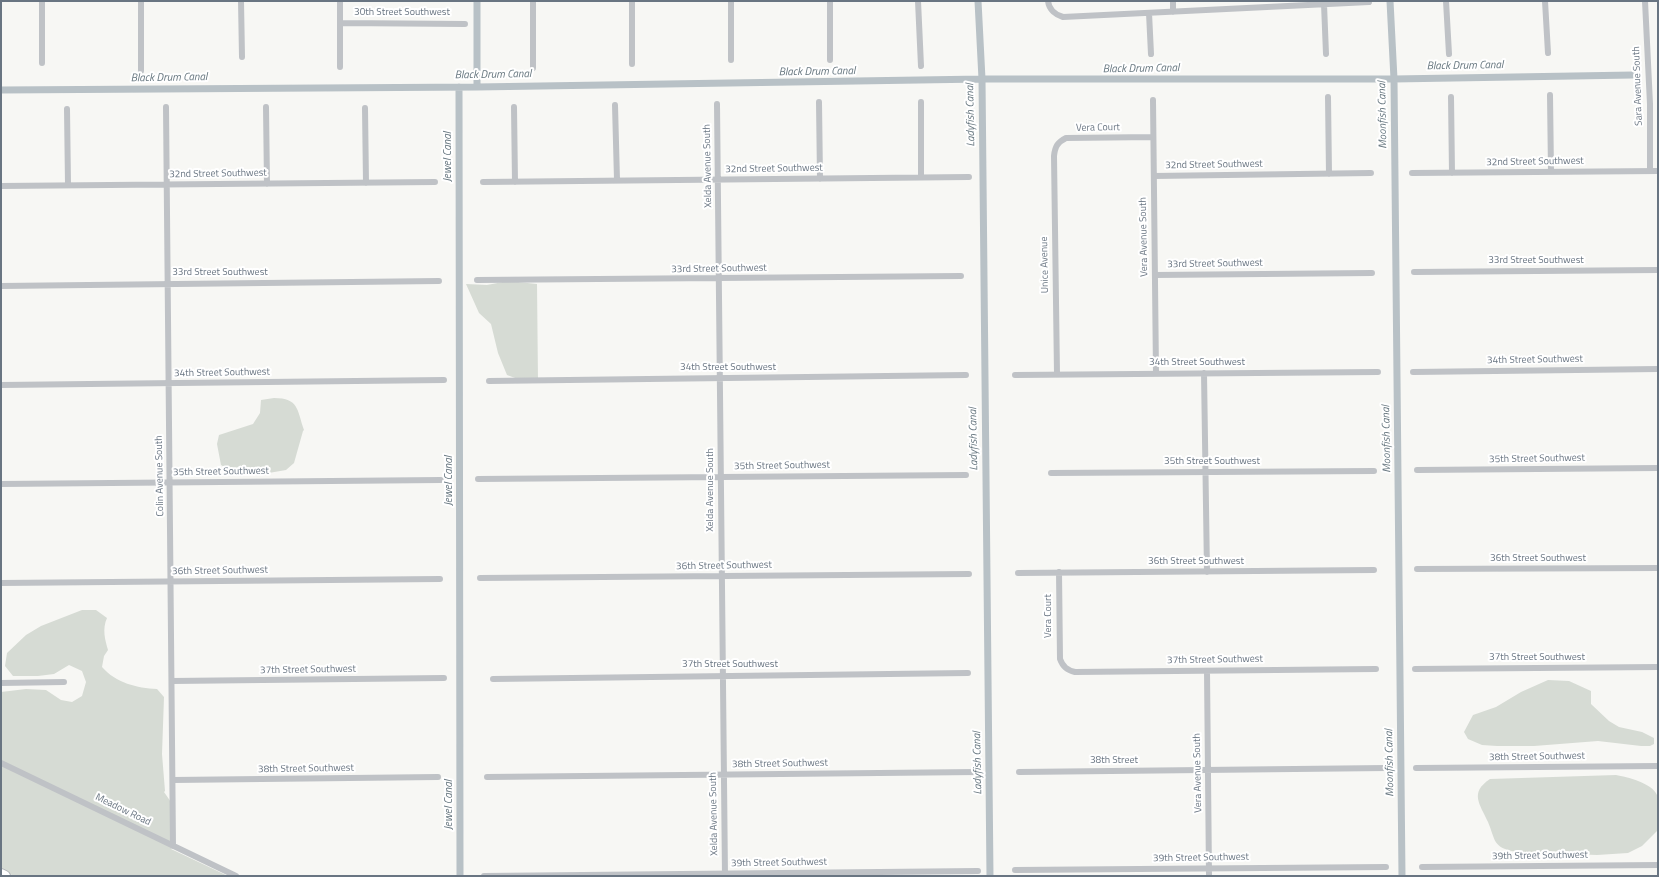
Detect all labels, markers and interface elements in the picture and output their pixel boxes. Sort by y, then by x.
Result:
street label: 30th Street Southwest [354,7,450,19]
street label: Sara Avenue South [1631,46,1645,126]
water label: Black Drum Canal [1426,59,1504,73]
water label: Black Drum Canal [1102,62,1180,76]
water label: Black Drum Canal [778,65,856,79]
water label: Black Drum Canal [454,68,532,82]
water label: Black Drum Canal [130,71,208,85]
water label: Moonfish Canal [1376,81,1390,149]
water label: Ladyfish Canal [964,83,978,147]
street label: Vera Court [1076,122,1120,134]
street label: Xelda Avenue South [701,124,715,208]
water label: Jewel Canal [441,132,455,182]
street label: 32nd Street Southwest [1486,155,1584,169]
street label: 32nd Street Southwest [1165,158,1263,172]
street label: 32nd Street Southwest [725,162,823,176]
street label: 32nd Street Southwest [169,167,267,181]
street label: Vera Avenue South [1137,197,1151,277]
street label: Unice Avenue [1039,236,1051,294]
street label: 33rd Street Southwest [1488,255,1584,267]
street label: 33rd Street Southwest [1167,257,1263,271]
street label: 33rd Street Southwest [671,262,767,276]
street label: 33rd Street Southwest [172,267,268,279]
street label: 34th Street Southwest [1487,353,1583,367]
street label: 34th Street Southwest [1149,357,1245,369]
street label: 34th Street Southwest [680,362,776,374]
street label: 34th Street Southwest [174,366,270,380]
water label: Moonfish Canal [1380,405,1394,473]
water label: Ladyfish Canal [967,407,981,471]
street label: Colin Avenue South [153,435,167,517]
street label: Xelda Avenue South [705,448,717,532]
street label: 35th Street Southwest [1489,452,1585,466]
water label: Jewel Canal [442,456,456,506]
street label: 35th Street Southwest [1164,456,1260,468]
street label: 35th Street Southwest [734,459,830,473]
street label: 35th Street Southwest [173,465,269,479]
street label: 36th Street Southwest [1490,553,1586,565]
street label: 36th Street Southwest [1148,556,1244,568]
street label: 36th Street Southwest [676,559,772,573]
street label: 36th Street Southwest [172,564,268,578]
street label: Vera Court [1043,594,1055,638]
street label: 37th Street Southwest [1489,652,1585,664]
street label: 37th Street Southwest [1167,653,1263,667]
street label: 37th Street Southwest [682,659,778,671]
street label: 37th Street Southwest [260,663,356,677]
water label: Moonfish Canal [1383,729,1397,797]
water label: Ladyfish Canal [971,731,985,795]
street label: Vera Avenue South [1191,733,1205,813]
street label: 38th Street Southwest [1489,750,1585,764]
street label: 38th Street [1090,755,1138,767]
street label: 38th Street Southwest [732,757,828,771]
street label: 38th Street Southwest [258,762,354,776]
street label: Xelda Avenue South [707,772,721,856]
water label: Jewel Canal [442,780,456,830]
street label: Meadow Road [93,791,153,829]
street label: 39th Street Southwest [1492,849,1588,863]
street label: 39th Street Southwest [1153,851,1249,865]
street label: 39th Street Southwest [731,856,827,870]

